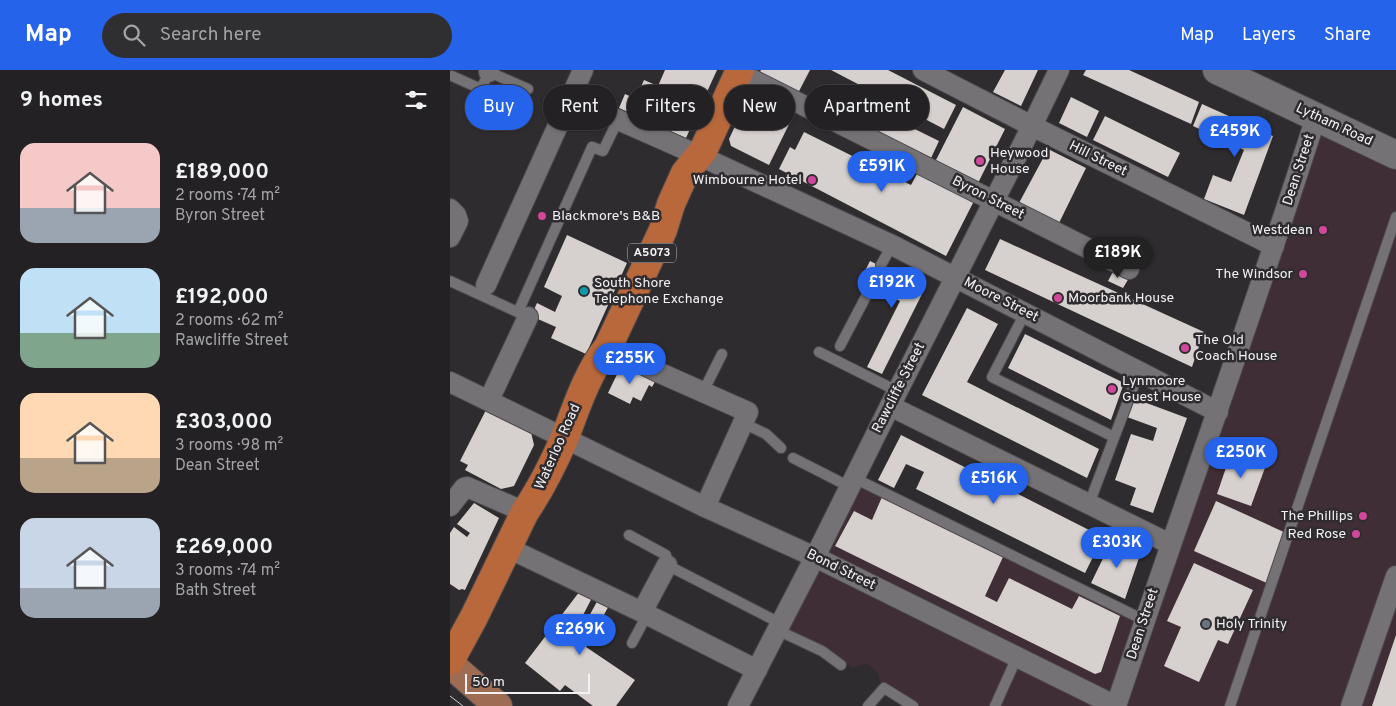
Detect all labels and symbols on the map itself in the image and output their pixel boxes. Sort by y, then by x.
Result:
street label: Lytham Road [1293,100,1375,150]
pin: £459K [1200,116,1270,158]
street label: Dean Street [1279,132,1319,208]
street label: Hill Street [1066,138,1130,180]
place label: Heywood House [990,145,1048,178]
pin: £591K [847,150,917,193]
marker: Heywood House [974,155,986,167]
place label: Wimbourne Hotel [693,172,802,189]
street label: Byron Street [949,173,1027,223]
marker: Wimbourne Hotel [806,174,818,186]
place label: Blackmore's B&B [552,208,660,225]
marker: Blackmore's B&B [536,210,548,222]
place label: Westdean [1252,222,1313,239]
marker: Westdean [1317,224,1329,236]
pin: £189K [1083,236,1153,279]
road number: A5073 [628,244,676,262]
pin: £192K [857,266,927,309]
place label: The Windsor [1215,266,1294,283]
marker: The Windsor [1297,268,1309,280]
street label: Moore Street [961,274,1041,326]
place label: South Shore Telephone Exchange [594,275,724,308]
marker: South Shore Telephone Exchange [578,285,590,297]
place label: Moorbank House [1068,290,1174,307]
marker: Moorbank House [1052,292,1064,304]
place label: The Old Coach House [1195,332,1277,365]
street label: Rawcliffe Street [869,340,929,436]
pin: £255K [595,342,665,385]
marker: The Old Coach House [1179,342,1191,354]
place label: Lynmoore Guest House [1122,373,1201,406]
marker: Lynmoore Guest House [1106,383,1118,395]
street label: Waterloo Road [532,402,584,492]
pin: £250K [1206,436,1276,479]
pin: £516K [959,462,1029,505]
place label: The Phillips [1280,508,1353,525]
marker: The Phillips [1357,510,1369,522]
pin: £303K [1082,526,1152,569]
place label: Red Rose [1288,526,1346,543]
marker: Red Rose [1350,528,1362,540]
street label: Bond Street [804,546,878,594]
street label: Dean Street [1123,586,1163,662]
pin: £269K [545,614,615,656]
place label: Holy Trinity [1216,616,1287,633]
marker: Holy Trinity [1200,618,1212,630]
scale bar [465,671,590,694]

